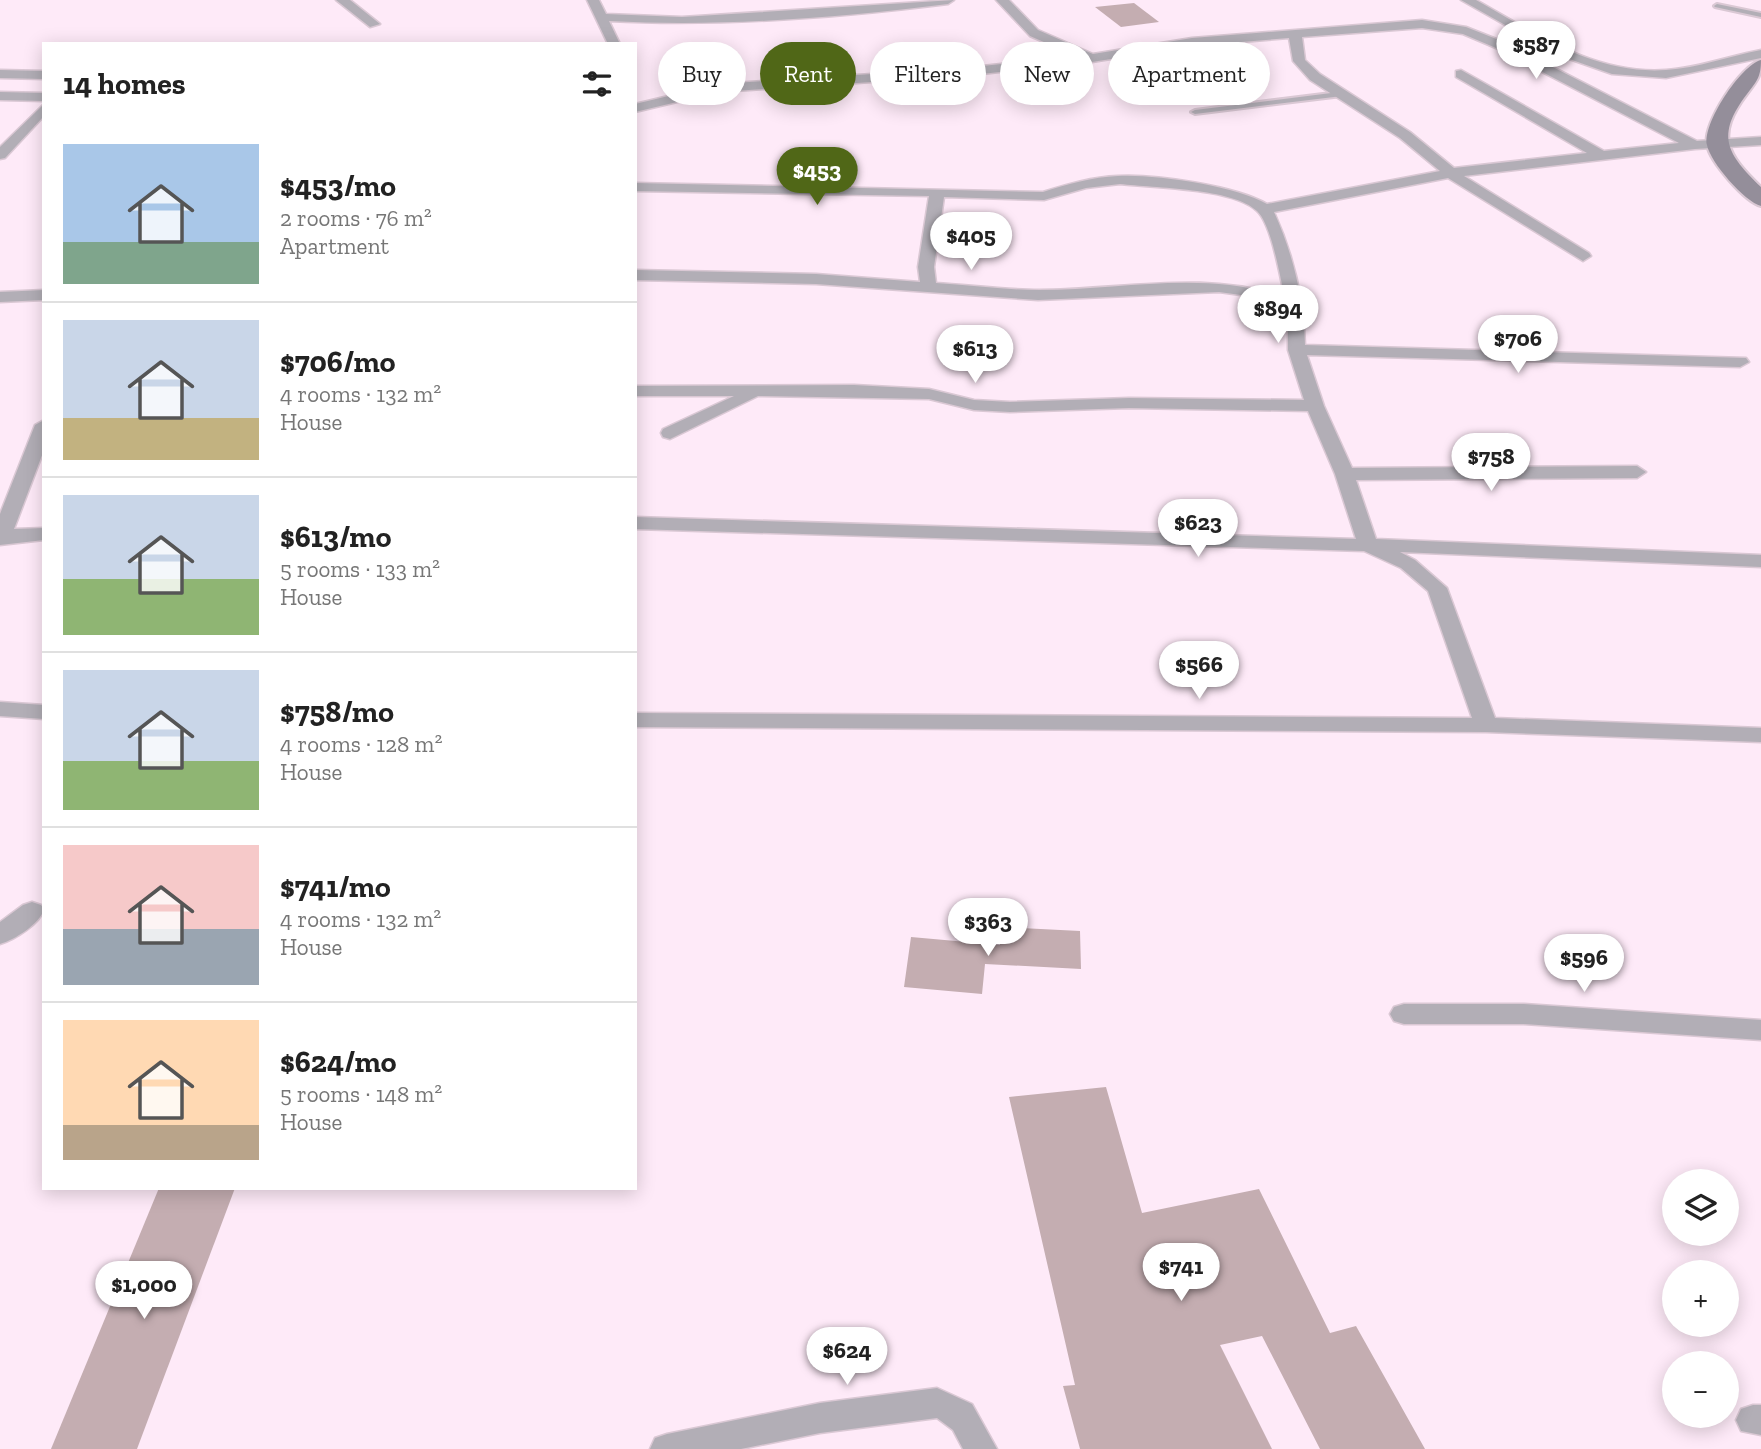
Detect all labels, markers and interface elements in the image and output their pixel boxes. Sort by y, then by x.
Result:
pin: $587 [1495,22,1577,81]
text: $587 [1512,30,1560,58]
chip: Buy [658,42,746,105]
chip: Rent [760,42,856,105]
chip: Filters [870,42,986,105]
chip: New [1000,42,1094,105]
chip: Apartment [1108,42,1270,105]
icon: filters [578,65,616,103]
text: 14 homes [63,66,186,102]
pin: $453 [776,148,858,207]
text: $453 [793,156,841,184]
text: $453/mo [280,168,396,204]
icon: home [119,172,203,256]
text: 2 rooms · 76 m² [280,204,432,232]
pin: $405 [930,212,1012,272]
text: $405 [946,221,996,249]
text: Apartment [280,232,389,260]
pin: $894 [1237,286,1319,345]
text: $894 [1253,294,1303,322]
pin: $706 [1477,316,1559,375]
text: $706 [1494,324,1542,352]
pin: $613 [934,326,1016,385]
text: $613 [952,334,998,362]
text: $706/mo [280,344,395,380]
icon: home [119,348,203,432]
text: 4 rooms · 132 m² [280,380,441,408]
text: House [280,408,342,436]
pin: $758 [1450,434,1532,493]
text: $758 [1467,442,1515,470]
pin: $623 [1157,500,1239,559]
text: $623 [1174,508,1222,536]
text: $613/mo [280,519,391,555]
icon: home [119,523,203,607]
text: 5 rooms · 133 m² [280,555,440,583]
text: House [280,583,342,611]
pin: $566 [1158,642,1240,701]
text: $566 [1175,650,1223,678]
text: $758/mo [280,694,394,730]
icon: home [119,698,203,782]
text: 4 rooms · 128 m² [280,730,442,758]
text: House [280,758,342,786]
text: $741/mo [280,869,391,905]
icon: home [119,873,203,957]
pin: $363 [947,898,1029,958]
text: 4 rooms · 132 m² [280,905,441,933]
text: $363 [964,907,1012,935]
text: House [280,933,342,961]
pin: $596 [1543,934,1625,994]
text: $596 [1560,943,1608,971]
text: $624/mo [280,1044,396,1080]
icon: home [119,1048,203,1132]
text: 5 rooms · 148 m² [280,1080,442,1108]
text: House [280,1108,342,1136]
map controls [1662,1169,1739,1428]
button: layers [1662,1169,1739,1246]
pin: $741 [1140,1244,1222,1303]
text: $741 [1159,1252,1203,1280]
button: + [1662,1260,1739,1337]
pin: $1,000 [87,1262,201,1321]
text: $1,000 [111,1270,177,1298]
pin: $624 [806,1328,888,1387]
text: $624 [822,1336,872,1364]
button: − [1662,1351,1739,1428]

